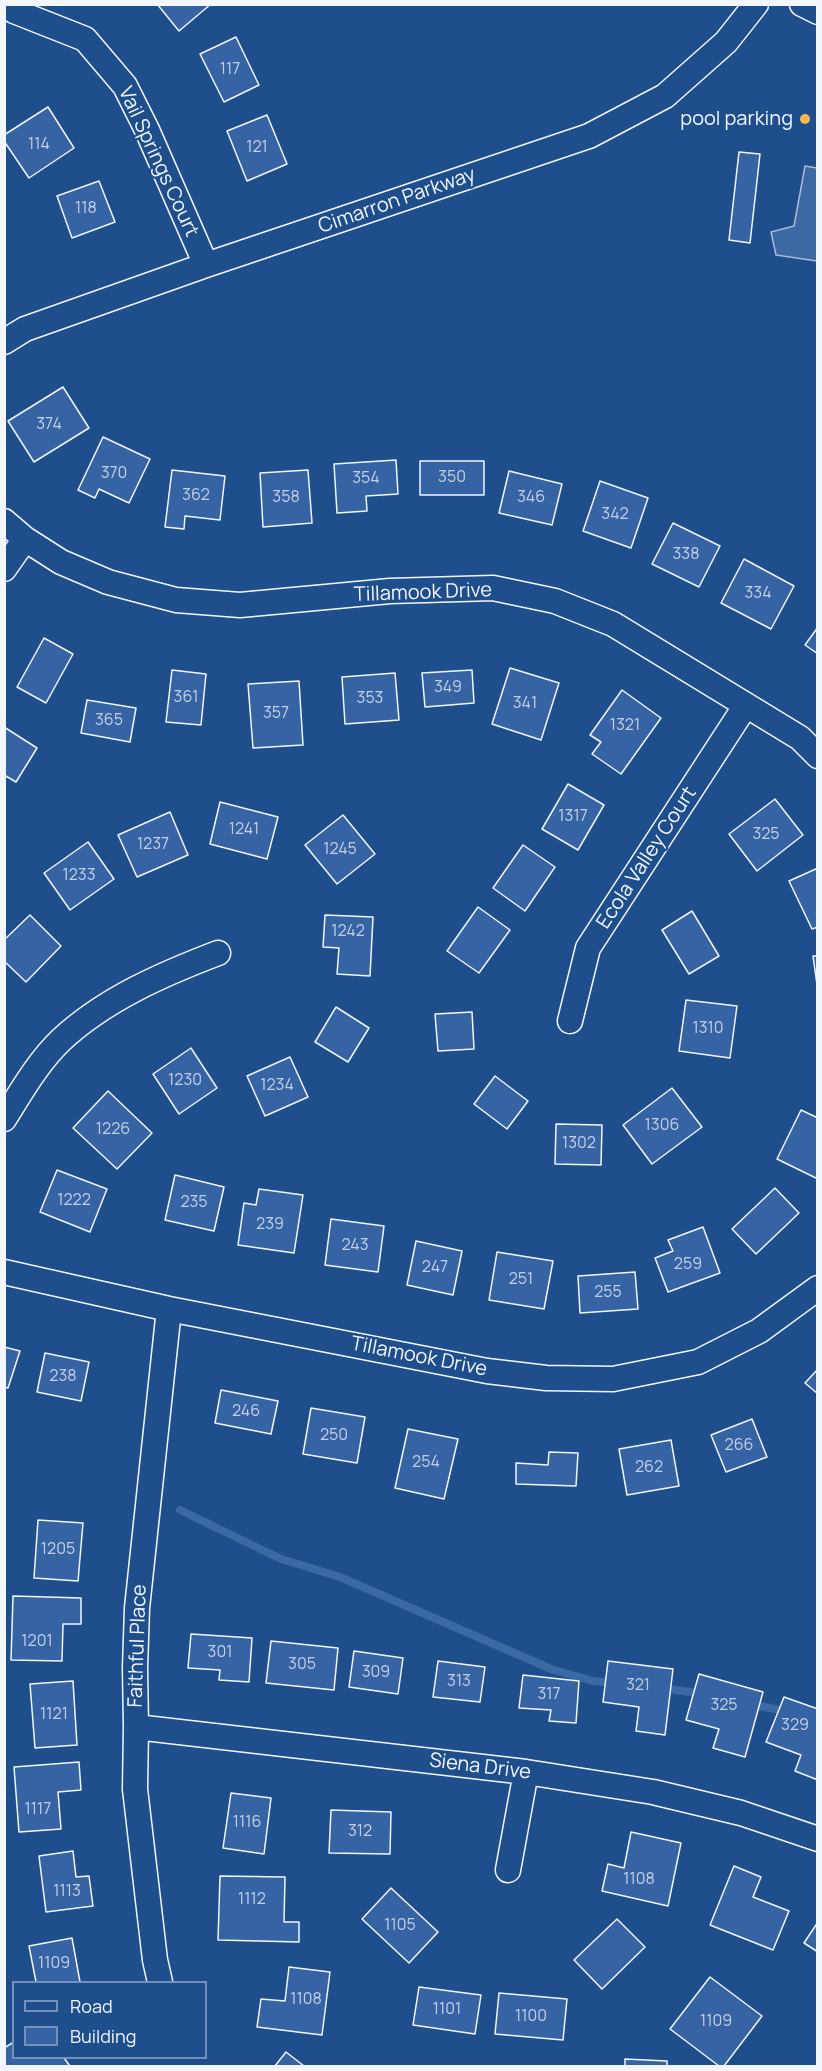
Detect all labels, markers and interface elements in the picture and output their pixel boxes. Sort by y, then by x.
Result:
house number: 117 [220,60,240,80]
street label: Vail Springs Court [113,83,203,241]
place label: pool parking [680,107,793,131]
marker: pool parking [798,112,812,126]
house number: 114 [28,135,50,155]
house number: 121 [246,138,268,158]
street label: Cimarron Parkway [315,163,479,239]
house number: 118 [75,199,97,219]
house number: 374 [36,415,62,435]
house number: 370 [101,464,127,484]
house number: 350 [438,468,466,488]
house number: 354 [352,469,380,489]
house number: 362 [182,486,210,506]
house number: 358 [272,488,300,508]
house number: 346 [517,488,545,508]
house number: 342 [601,505,629,525]
house number: 338 [673,545,699,565]
street label: Tillamook Drive [353,579,493,607]
house number: 334 [744,584,772,604]
house number: 349 [434,678,462,698]
house number: 361 [174,688,198,708]
house number: 353 [357,689,383,709]
house number: 341 [513,694,537,714]
house number: 357 [263,704,289,724]
house number: 365 [95,711,123,731]
house number: 1321 [610,716,640,736]
street label: Ecola Valley Court [592,782,702,934]
house number: 1317 [558,807,588,827]
house number: 1241 [229,820,259,840]
house number: 325 [752,825,780,845]
house number: 1237 [137,835,169,855]
house number: 1245 [323,840,357,860]
house number: 1233 [62,866,96,886]
house number: 1242 [331,922,365,942]
house number: 1310 [692,1019,724,1039]
house number: 1230 [168,1071,202,1091]
house number: 1234 [260,1076,294,1096]
house number: 1306 [645,1116,679,1136]
house number: 1226 [96,1120,130,1140]
house number: 1302 [562,1134,596,1154]
house number: 1222 [57,1191,91,1211]
house number: 235 [180,1193,208,1213]
house number: 239 [256,1215,284,1235]
house number: 243 [341,1236,369,1256]
house number: 259 [674,1255,702,1275]
house number: 247 [422,1258,448,1278]
house number: 251 [509,1270,533,1290]
house number: 255 [594,1283,622,1303]
street label: Tillamook Drive [349,1332,489,1382]
house number: 238 [49,1367,77,1387]
house number: 246 [232,1402,260,1422]
house number: 250 [320,1426,348,1446]
house number: 266 [725,1436,753,1456]
house number: 254 [412,1453,440,1473]
house number: 262 [635,1458,663,1478]
house number: 1205 [41,1540,75,1560]
street label: Faithful Place [124,1584,152,1708]
house number: 1201 [21,1632,53,1652]
house number: 301 [208,1643,232,1663]
house number: 305 [288,1655,316,1675]
house number: 309 [362,1663,390,1683]
house number: 313 [447,1672,471,1692]
house number: 321 [626,1676,650,1696]
house number: 317 [537,1685,561,1705]
house number: 325 [710,1696,738,1716]
house number: 1121 [40,1705,68,1725]
house number: 329 [781,1716,809,1736]
street label: Siena Drive [428,1749,532,1785]
house number: 1117 [25,1800,51,1820]
house number: 1116 [233,1813,261,1833]
house number: 312 [348,1822,372,1842]
house number: 1108 [623,1870,655,1890]
house number: 1113 [53,1882,81,1902]
house number: 1112 [238,1890,266,1910]
house number: 1105 [384,1916,416,1936]
house number: 1109 [38,1954,70,1974]
legend [12,1981,207,2059]
house number: 1108 [290,1990,322,2010]
text: Road [70,1994,113,2018]
house number: 1101 [433,2000,461,2020]
house number: 1100 [515,2007,547,2027]
house number: 1109 [700,2012,732,2032]
text: Building [70,2024,136,2048]

